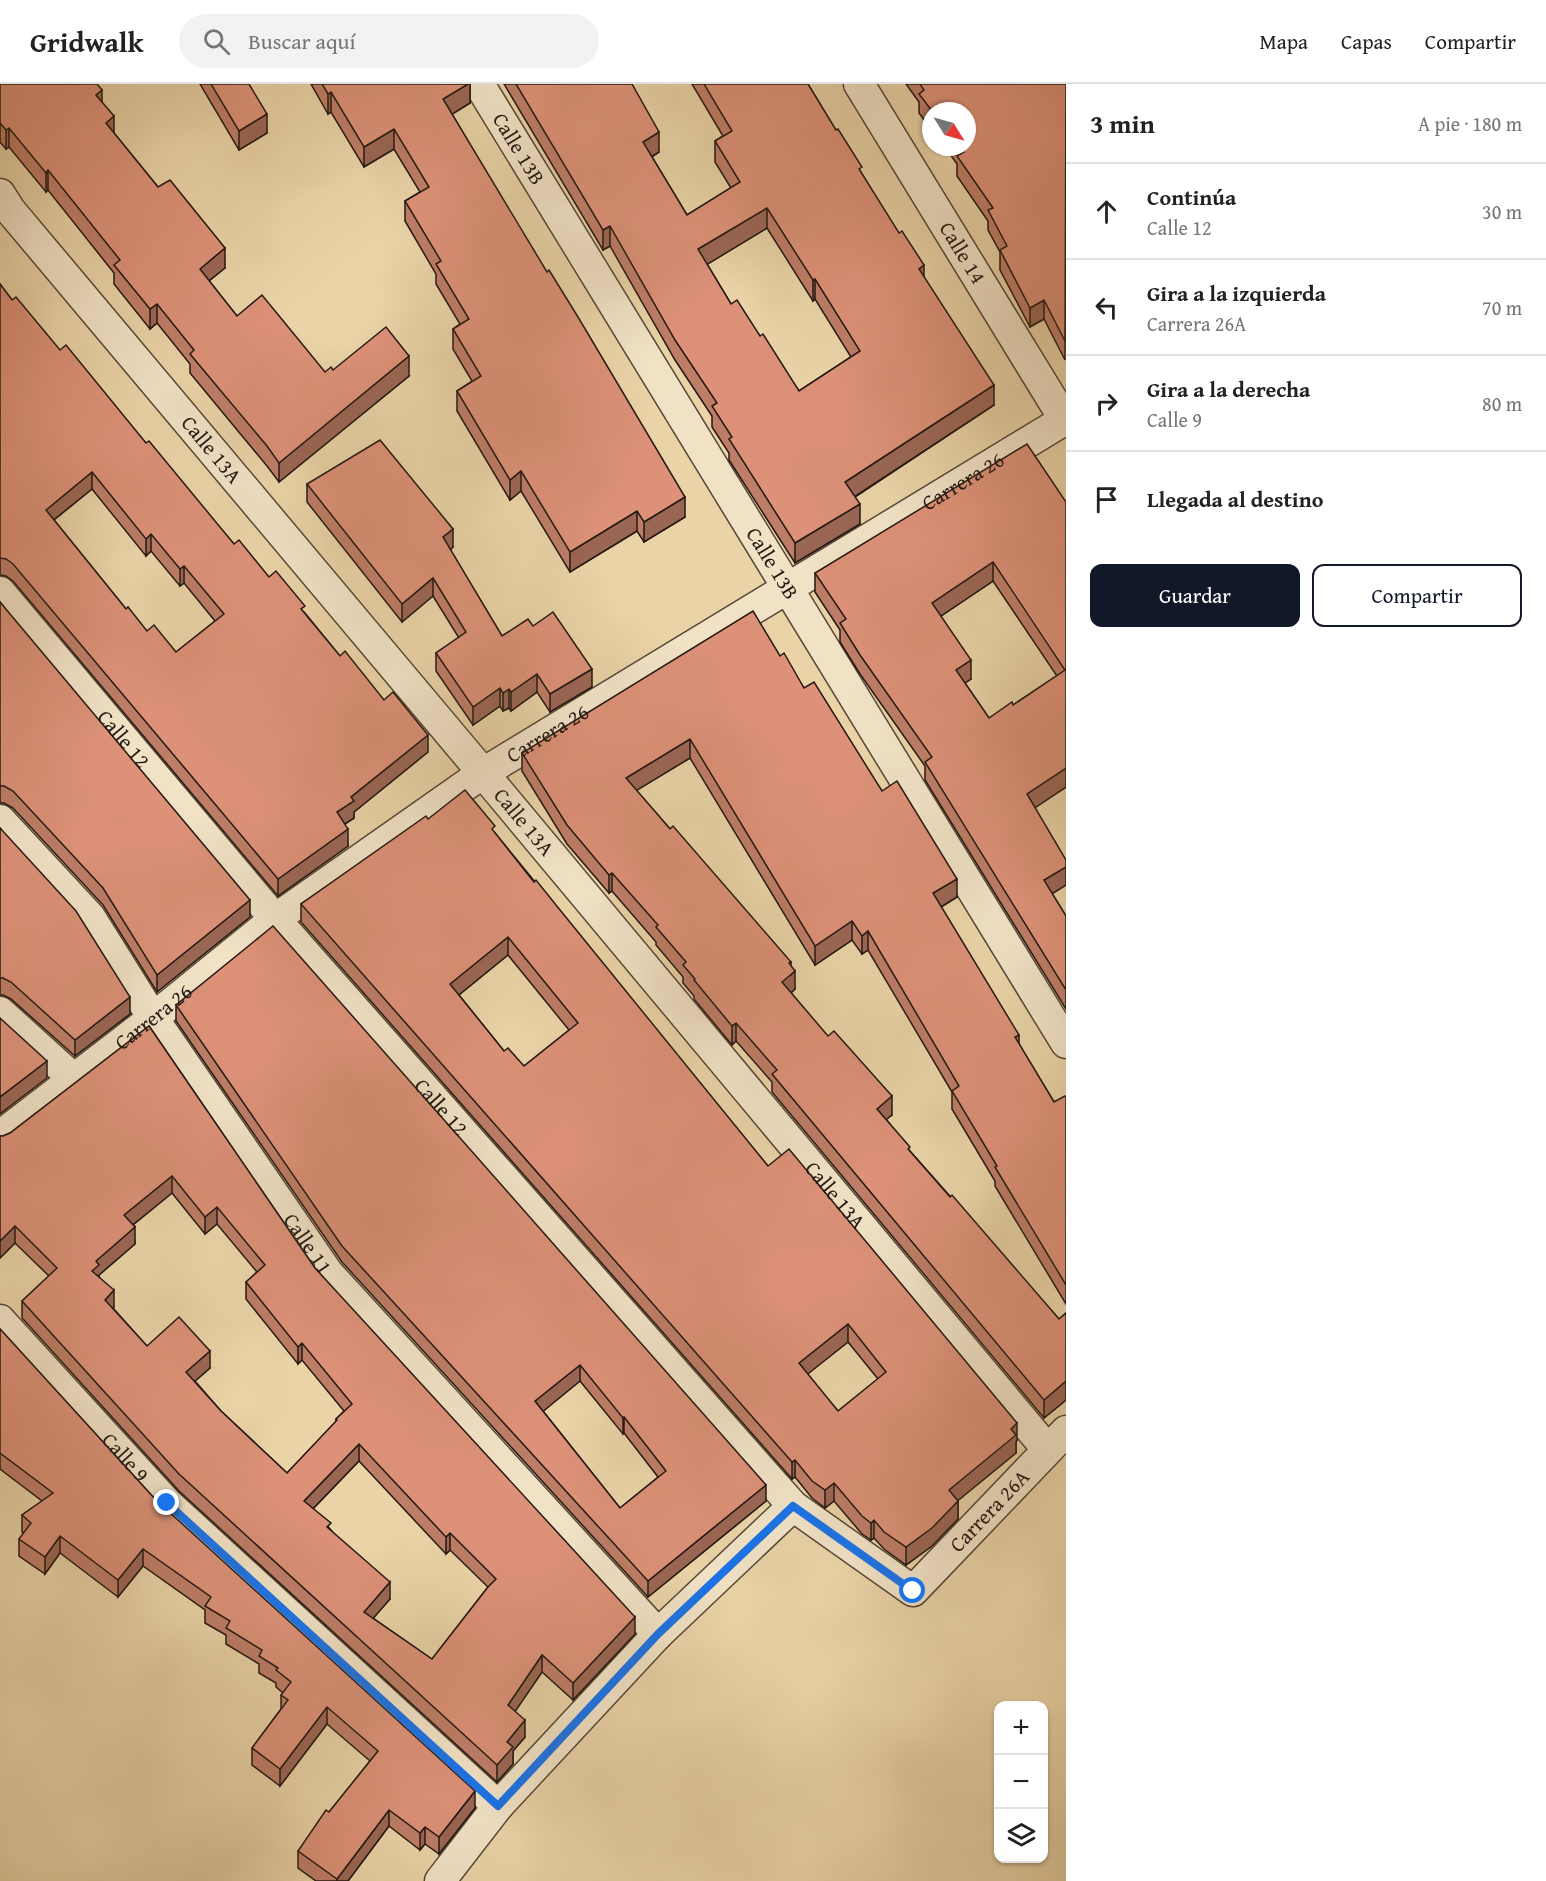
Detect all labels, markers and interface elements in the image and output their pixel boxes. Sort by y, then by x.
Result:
search box [179,14,599,68]
text: Gridwalk [30,21,143,62]
icon: search [200,25,233,58]
text: Buscar aquí [248,25,356,57]
text: Mapa [1259,26,1308,57]
text: Capas [1341,26,1392,57]
text: Compartir [1425,26,1516,57]
north arrow [922,102,976,156]
text: 3 min [1090,104,1155,143]
street label: Calle 13B [485,106,553,191]
text: A pie · 180 m [1418,109,1522,138]
text: Continúa [1147,181,1236,213]
icon: ahead [1090,195,1123,228]
text: 30 m [1482,197,1522,226]
text: Calle 12 [1147,213,1212,242]
street label: Calle 14 [932,216,994,290]
text: Gira a la izquierda [1147,277,1326,309]
icon: left [1090,291,1123,324]
text: 70 m [1482,293,1522,322]
text: Carrera 26A [1147,309,1246,338]
text: Gira a la derecha [1147,373,1310,405]
icon: right [1090,387,1123,420]
text: 80 m [1482,389,1522,418]
text: Calle 9 [1147,405,1202,434]
street label: Calle 13A [174,409,250,490]
street label: Carrera 26 [916,444,1010,518]
icon: arrive [1090,483,1123,516]
text: Llegada al destino [1147,483,1323,515]
street label: Calle 13B [739,521,807,605]
button: Guardar [1090,564,1300,627]
button: Compartir [1312,564,1522,627]
street label: Carrera 26 [500,696,594,770]
street label: Calle 12 [90,703,158,775]
street label: Calle 13A [487,781,562,863]
street label: Carrera 26 [108,976,199,1057]
street label: Calle 12 [407,1071,475,1142]
street label: Calle 13A [798,1154,874,1236]
street label: Calle 11 [276,1207,340,1280]
street label: Calle 9 [95,1425,157,1489]
street label: Carrera 26A [942,1462,1037,1559]
route end [153,1489,179,1515]
route start [899,1577,925,1603]
map controls [994,1701,1048,1863]
button: + [994,1701,1048,1755]
button: − [994,1755,1048,1809]
button: layers [994,1809,1048,1863]

